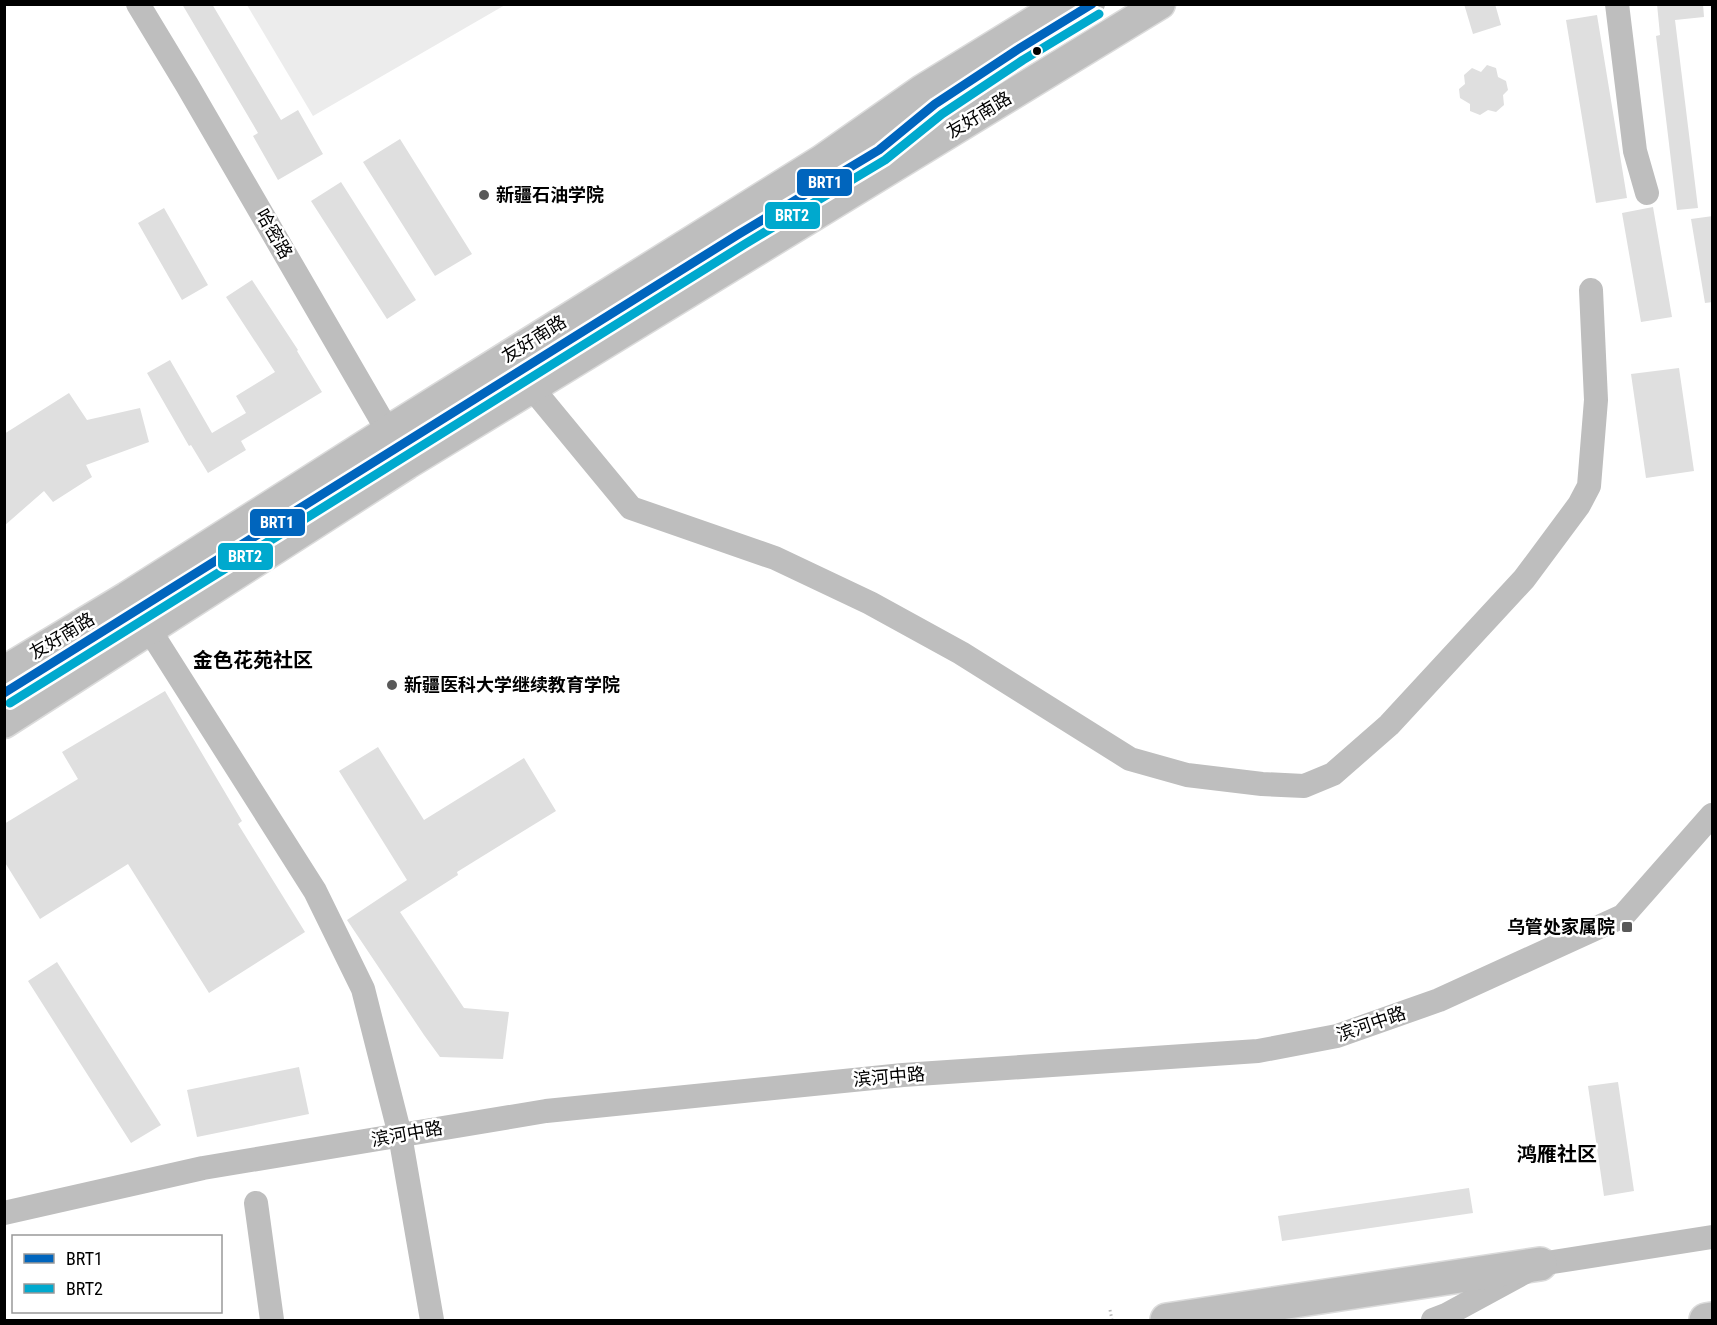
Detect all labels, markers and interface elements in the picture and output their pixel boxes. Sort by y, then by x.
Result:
unlabelled marker [1031,45,1043,57]
street label: 友好南路 [942,87,1015,142]
line badge: BRT1 [796,168,853,197]
text: BRT1 [808,173,842,192]
place label: 新疆石油学院 [496,184,604,205]
marker: 新疆石油学院 [477,188,491,202]
line badge: BRT2 [764,201,821,230]
street label: 哈密路 [252,205,297,262]
text: BRT2 [775,206,809,225]
street label: 友好南路 [498,311,570,367]
line badge: BRT1 [249,508,306,537]
text: BRT1 [260,513,294,532]
line badge: BRT2 [217,542,274,571]
text: BRT2 [228,547,262,566]
street label: 友好南路 [25,608,98,663]
district label: 金色花苑社区 [193,648,313,672]
place label: 新疆医科大学继续教育学院 [404,674,620,695]
marker: 新疆医科大学继续教育学院 [385,678,399,692]
place label: 乌管处家属院 [1507,916,1615,937]
marker: 乌管处家属院 [1620,920,1634,934]
street label: 滨河中路 [1333,1002,1408,1045]
street label: 滨河中路 [852,1063,926,1090]
street label: 滨河中路 [370,1117,444,1150]
district label: 鸿雁社区 [1517,1142,1597,1166]
legend [12,1235,222,1313]
text: BRT1 [66,1248,103,1269]
text: BRT2 [66,1278,103,1299]

